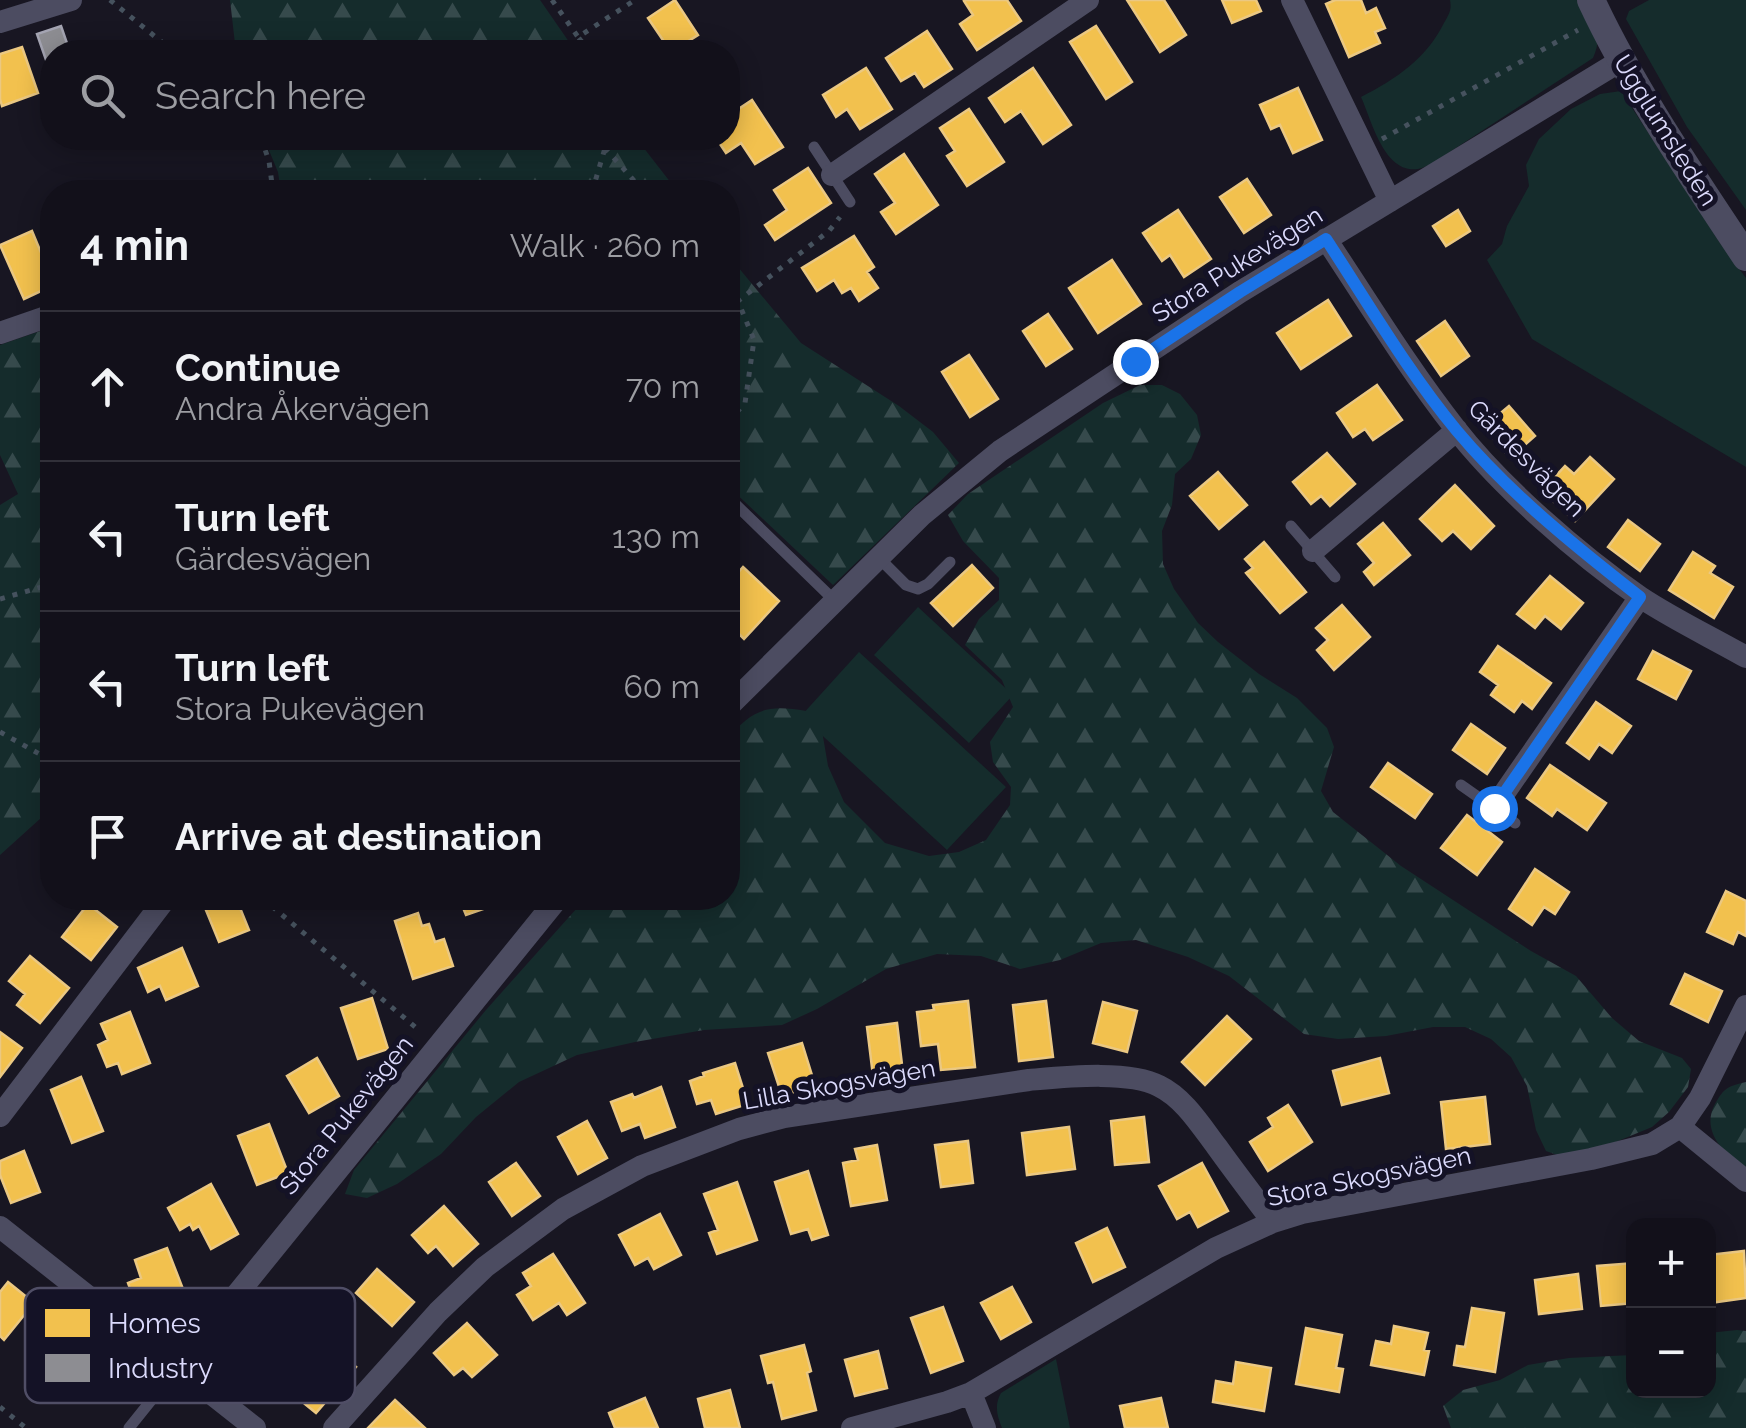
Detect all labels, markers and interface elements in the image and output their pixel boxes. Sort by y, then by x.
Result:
search box [40,40,740,150]
street label: Ugglumsleden [1608,49,1724,211]
icon: search [75,68,130,123]
text: Search here [155,73,366,118]
street label: Stora Pukevägen [1146,200,1328,328]
text: 4 min [80,221,189,270]
text: Walk · 260 m [510,227,700,264]
route end [1113,339,1159,385]
text: Continue [175,345,340,390]
icon: ahead [80,359,135,414]
text: 70 m [626,368,700,405]
text: Andra Åkervägen [175,390,430,427]
street label: Gärdesvägen [1462,393,1592,523]
text: Turn left [175,495,330,540]
icon: left [80,509,135,564]
text: 130 m [612,518,700,555]
text: Gärdesvägen [175,540,371,577]
text: Turn left [175,645,330,690]
icon: left [80,659,135,714]
text: 60 m [624,668,700,705]
text: Stora Pukevägen [175,690,425,727]
route start [1472,786,1518,832]
icon: arrive [80,809,135,864]
text: Arrive at destination [175,814,542,859]
street label: Stora Pukevägen [273,1030,419,1200]
street label: Lilla Skogsvägen [740,1052,938,1116]
street label: Stora Skogsvägen [1264,1140,1474,1212]
map controls [1626,1218,1716,1398]
button: + [1626,1218,1716,1308]
legend [25,1288,355,1403]
text: Homes [108,1307,201,1340]
button: − [1626,1308,1716,1398]
text: Industry [108,1352,213,1385]

